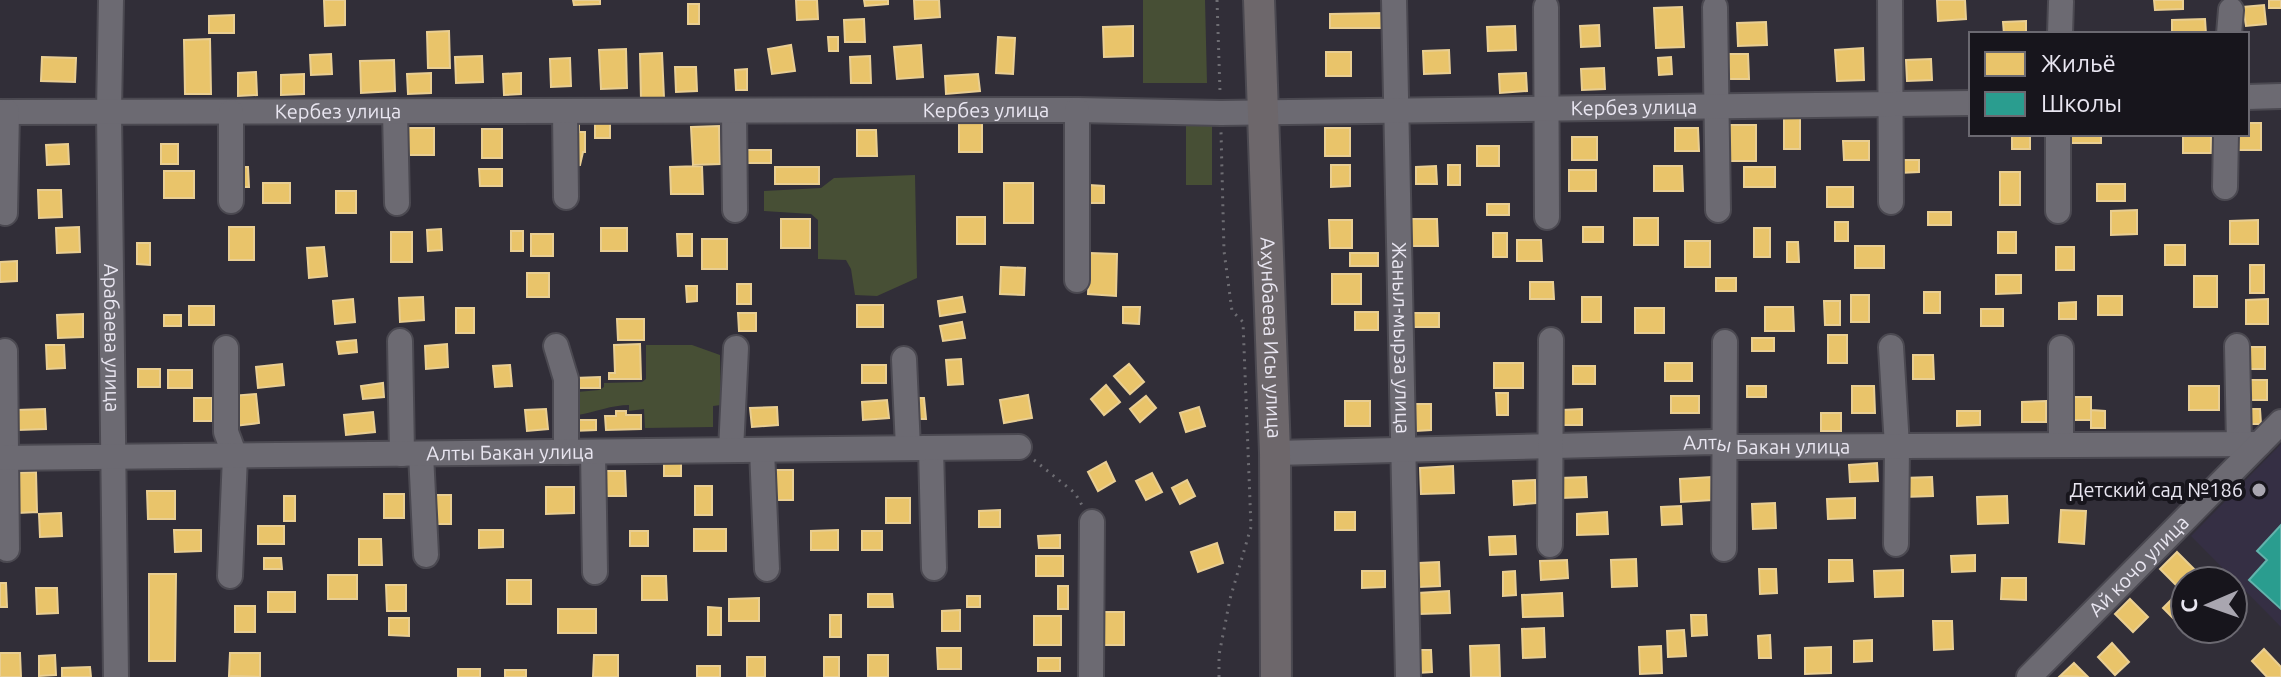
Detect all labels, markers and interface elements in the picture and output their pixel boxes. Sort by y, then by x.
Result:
legend [1969,32,2249,136]
text: Жильё [2041,50,2116,77]
text: Школы [2041,90,2122,117]
street label: Кербез улица [1571,95,1697,119]
street label: Кербез улица [923,98,1049,121]
street label: Кербез улица [275,99,401,122]
street label: Ахунбаева Исы улица [1256,237,1286,439]
street label: Жаныл-мырза улица [1388,242,1415,434]
street label: Арабаева улица [100,263,125,412]
street label: Алты Бакан улица [1683,430,1850,458]
street label: Алты Бакан улица [426,440,594,464]
place label: Детский сад №186 [2070,478,2243,501]
marker: Детский сад №186 [2250,481,2268,499]
street label: Ай кочо улица [2084,510,2193,621]
north arrow [2169,565,2249,645]
text: С [2176,598,2201,613]

